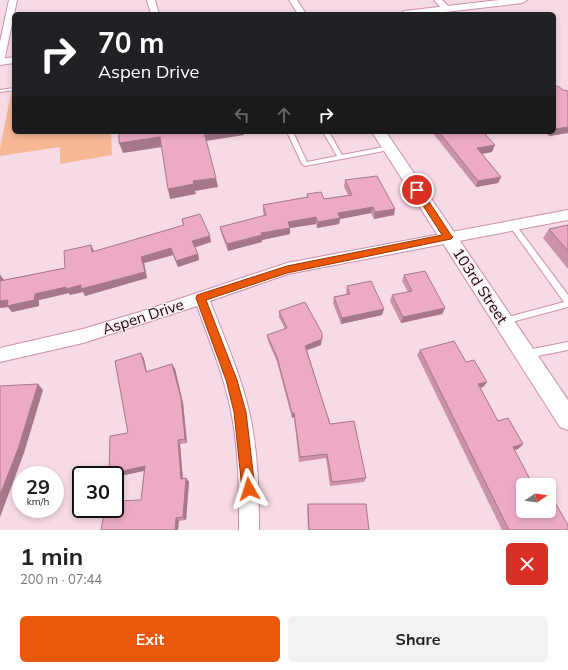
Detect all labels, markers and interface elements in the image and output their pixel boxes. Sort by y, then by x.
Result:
text: 70 m [98,25,164,60]
icon: right [32,28,84,80]
text: Aspen Drive [98,60,199,83]
icon: left [231,104,253,126]
icon: ahead [273,104,295,126]
icon: right [315,104,337,126]
pin [400,173,434,207]
icon: arrive [406,179,428,201]
street label: 103rd Street [449,244,512,327]
street label: Aspen Drive [100,294,186,339]
speed limit sign: 30 [72,466,124,518]
position arrow [228,468,270,510]
text: 29 [26,474,50,499]
north arrow [516,478,556,518]
map controls [516,478,556,518]
text: km/h [27,495,49,508]
text: 1 min [20,541,83,571]
button: close [506,543,548,585]
text: 200 m · 07:44 [20,571,102,587]
button: Exit [20,616,280,662]
button: Share [288,616,548,662]

